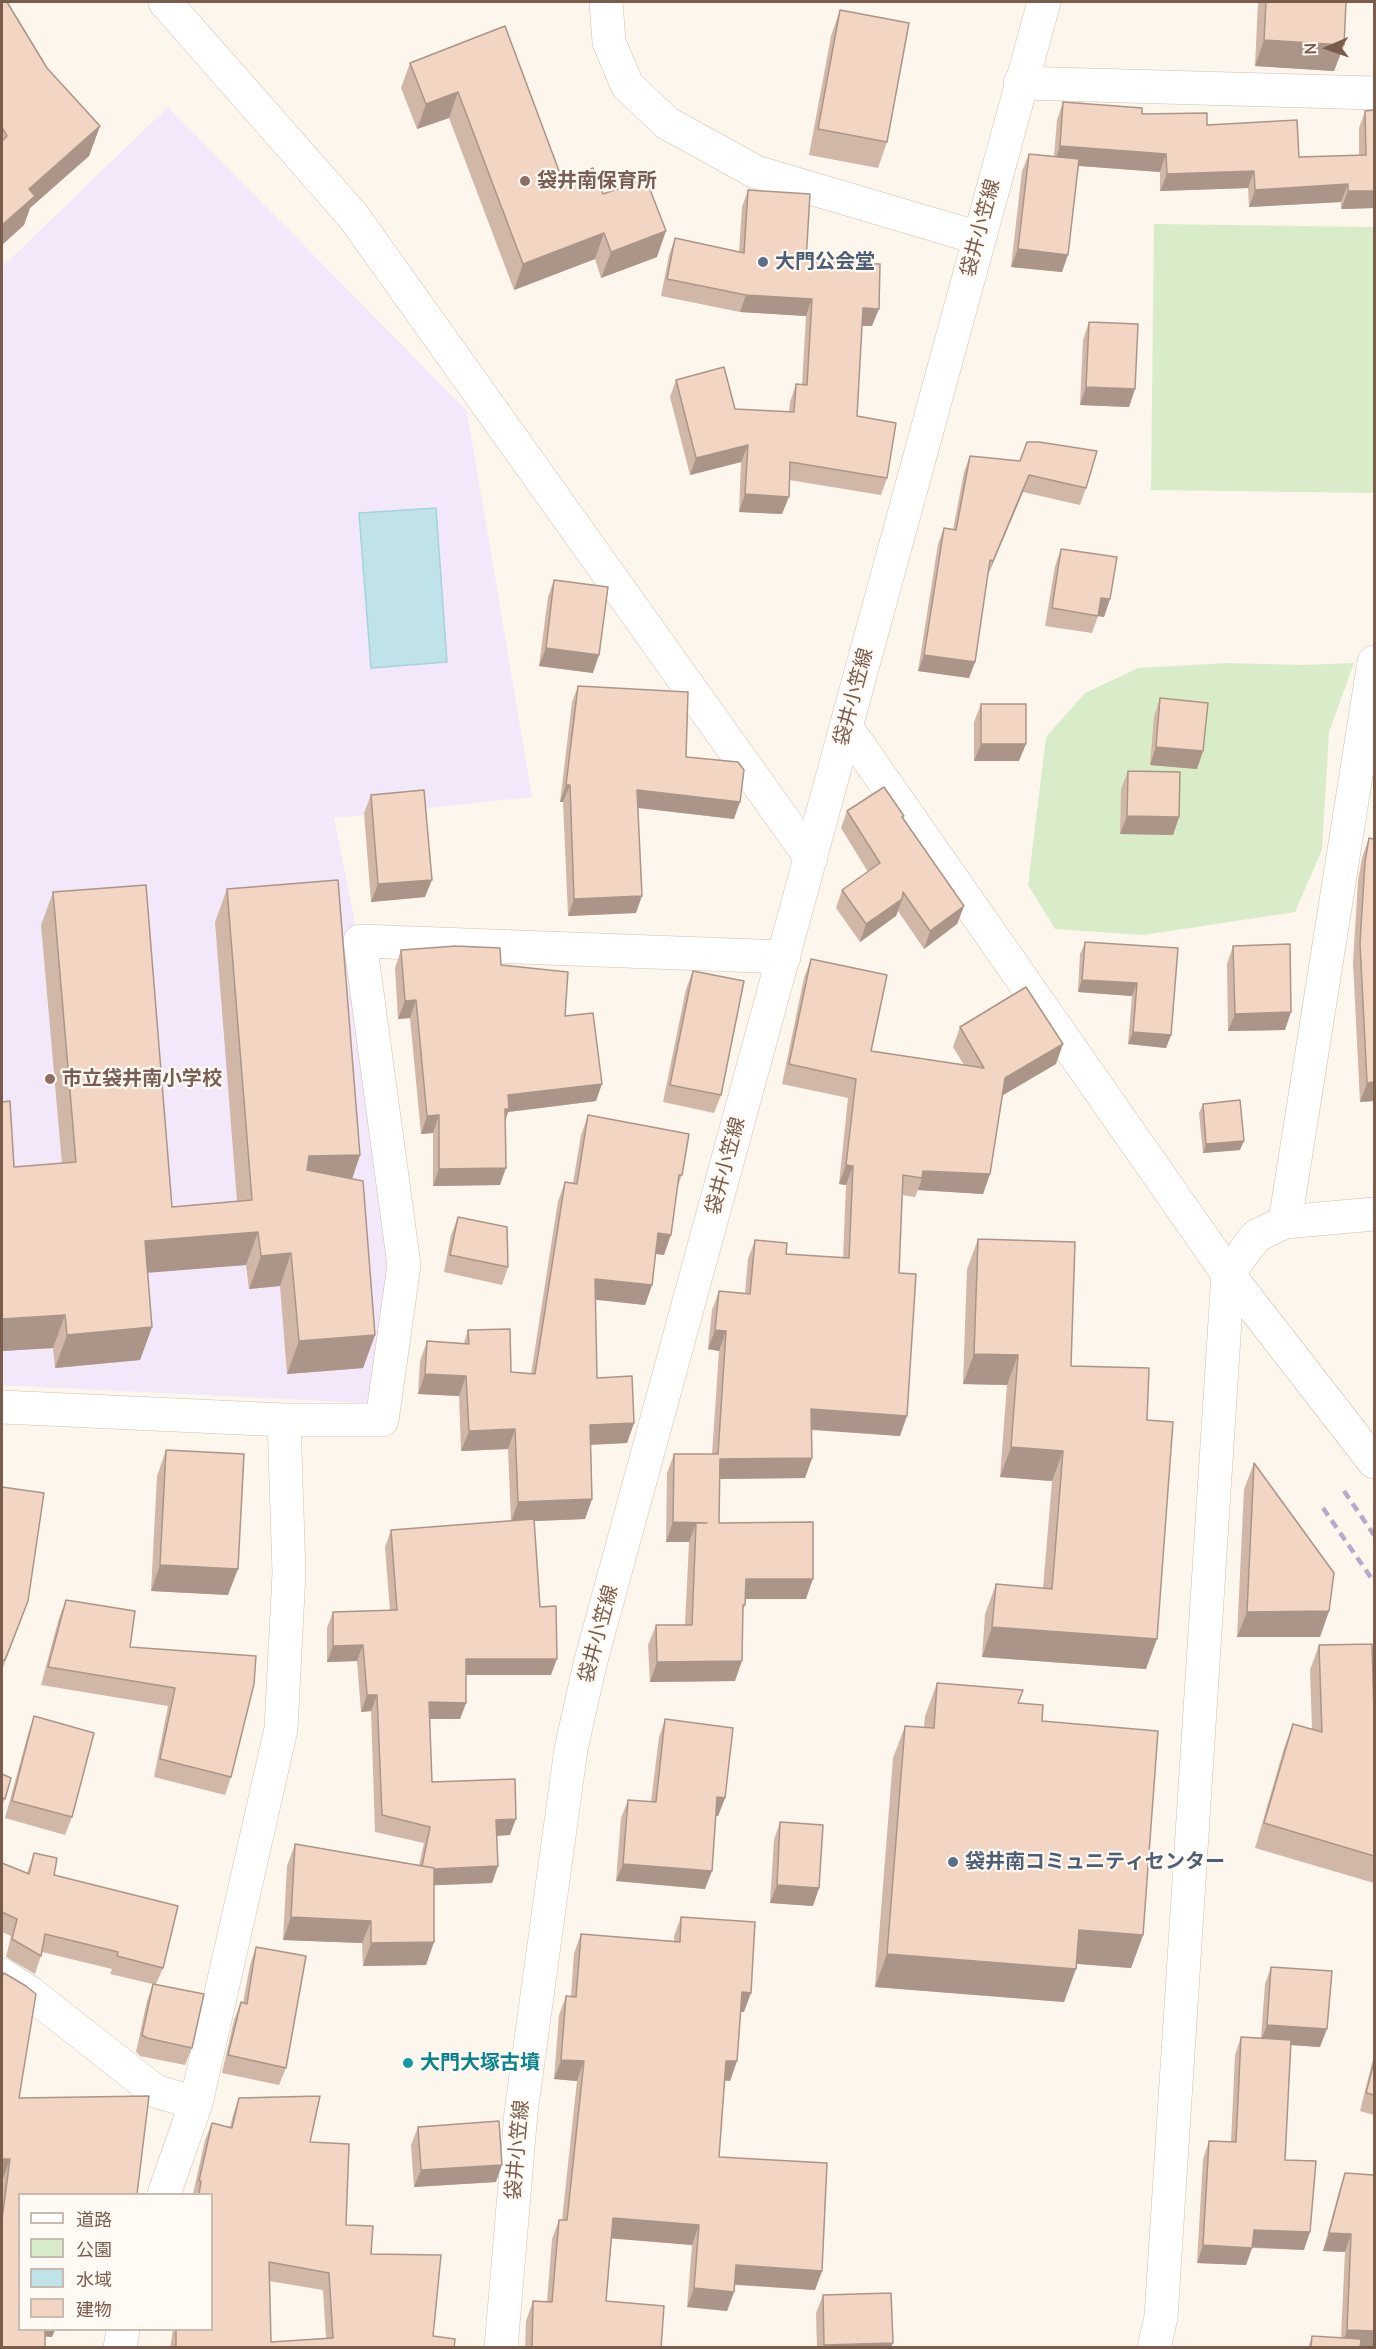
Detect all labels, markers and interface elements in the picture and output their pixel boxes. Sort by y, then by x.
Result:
north arrow [1298,18,1358,78]
text: N [1299,42,1321,55]
place label: 袋井南保育所 [537,169,657,193]
marker: 袋井南保育所 [518,174,532,188]
street label: 袋井小笠線 [956,177,1006,279]
place label: 大門公会堂 [775,250,875,274]
marker: 大門公会堂 [756,255,770,269]
street label: 袋井小笠線 [829,646,879,748]
place label: 市立袋井南小学校 [62,1067,222,1091]
marker: 市立袋井南小学校 [43,1072,57,1086]
street label: 袋井小笠線 [701,1115,751,1217]
street label: 袋井小笠線 [574,1583,624,1685]
place label: 袋井南コミュニティセンター [965,1850,1225,1874]
marker: 袋井南コミュニティセンター [946,1855,960,1869]
place label: 大門大塚古墳 [420,2051,540,2075]
marker: 大門大塚古墳 [401,2056,415,2070]
street label: 袋井小笠線 [502,2099,534,2201]
legend [18,2193,213,2331]
text: 道路 [76,2207,112,2231]
text: 公園 [76,2237,112,2261]
text: 水域 [76,2267,112,2291]
text: 建物 [76,2297,112,2321]

